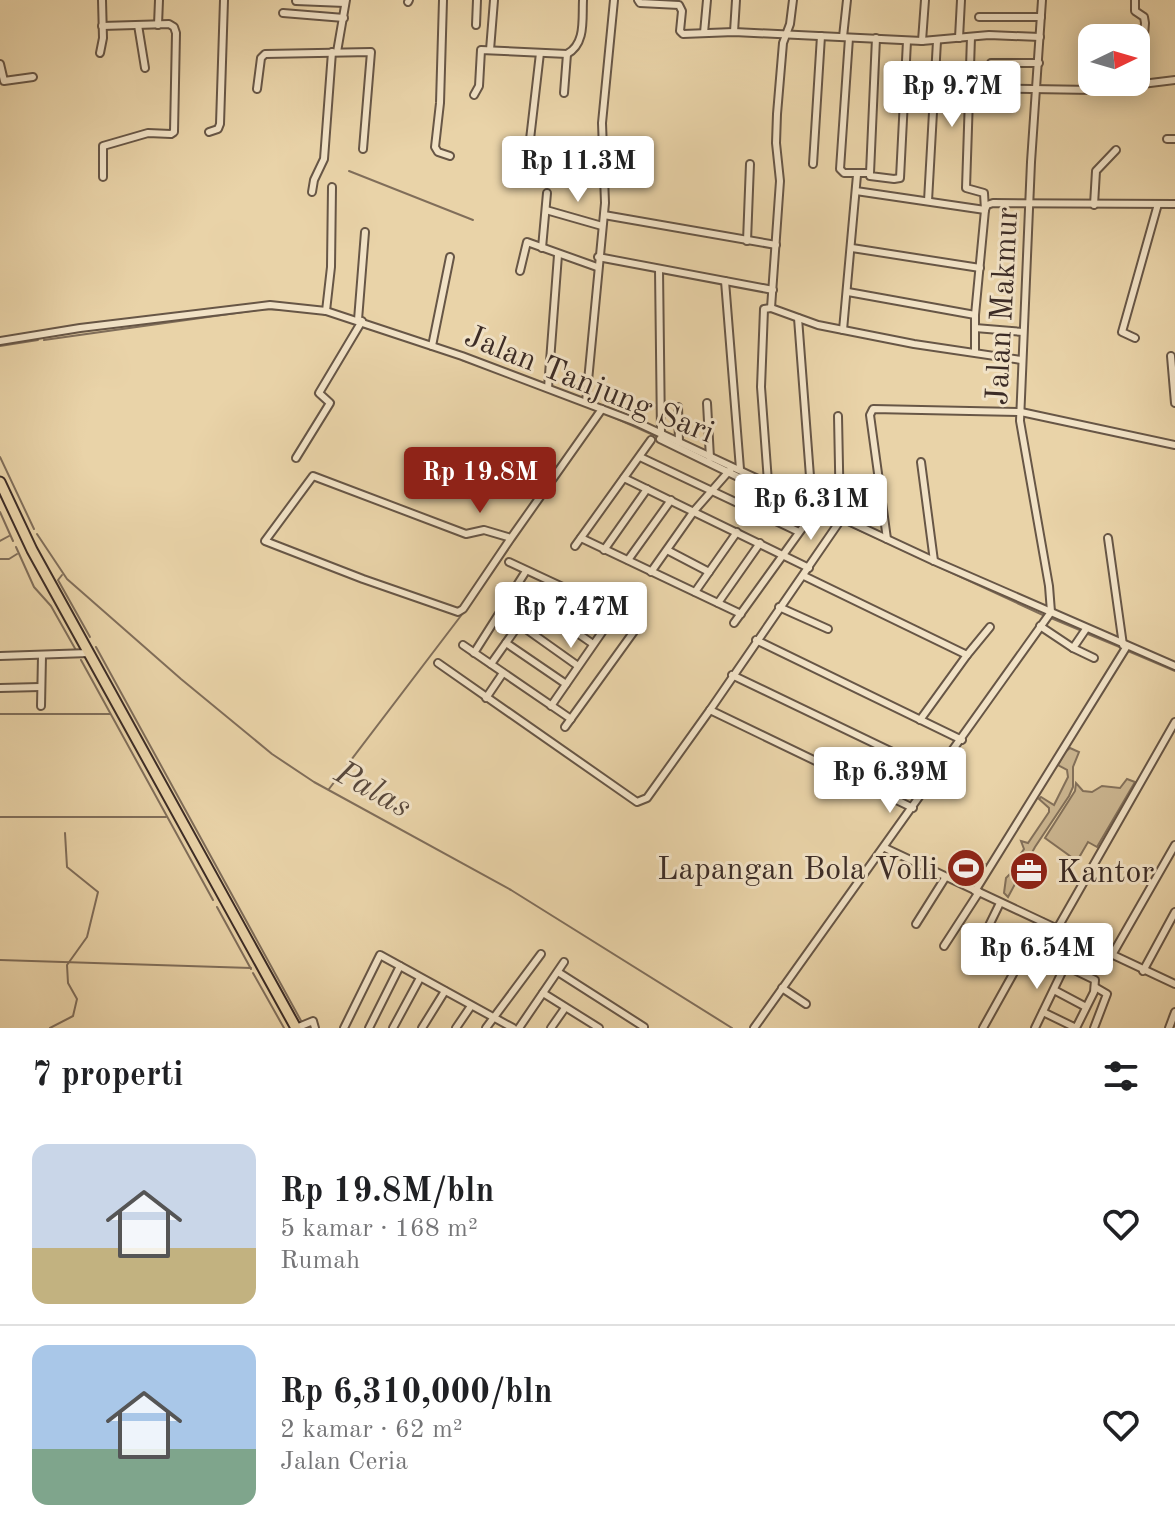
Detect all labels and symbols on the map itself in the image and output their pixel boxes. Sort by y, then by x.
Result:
north arrow [1078,24,1150,96]
pin: Rp 9.7M [878,61,1026,129]
pin: Rp 11.3M [495,136,661,204]
street label: Jalan Makmur [983,206,1025,406]
street label: Jalan Tanjung Sari [459,321,718,450]
pin: Rp 19.8M [397,447,563,515]
pin: Rp 6.31M [728,474,894,542]
pin: Rp 7.47M [488,582,654,650]
pin: Rp 6.39M [807,747,973,815]
water label: Palas [328,756,416,825]
sports icon: Lapangan Bola Volli [945,847,987,889]
office icon: Kantor [1008,850,1050,892]
place label: Lapangan Bola Volli [657,855,938,887]
place label: Kantor [1057,858,1154,890]
pin: Rp 6.54M [954,923,1120,991]

